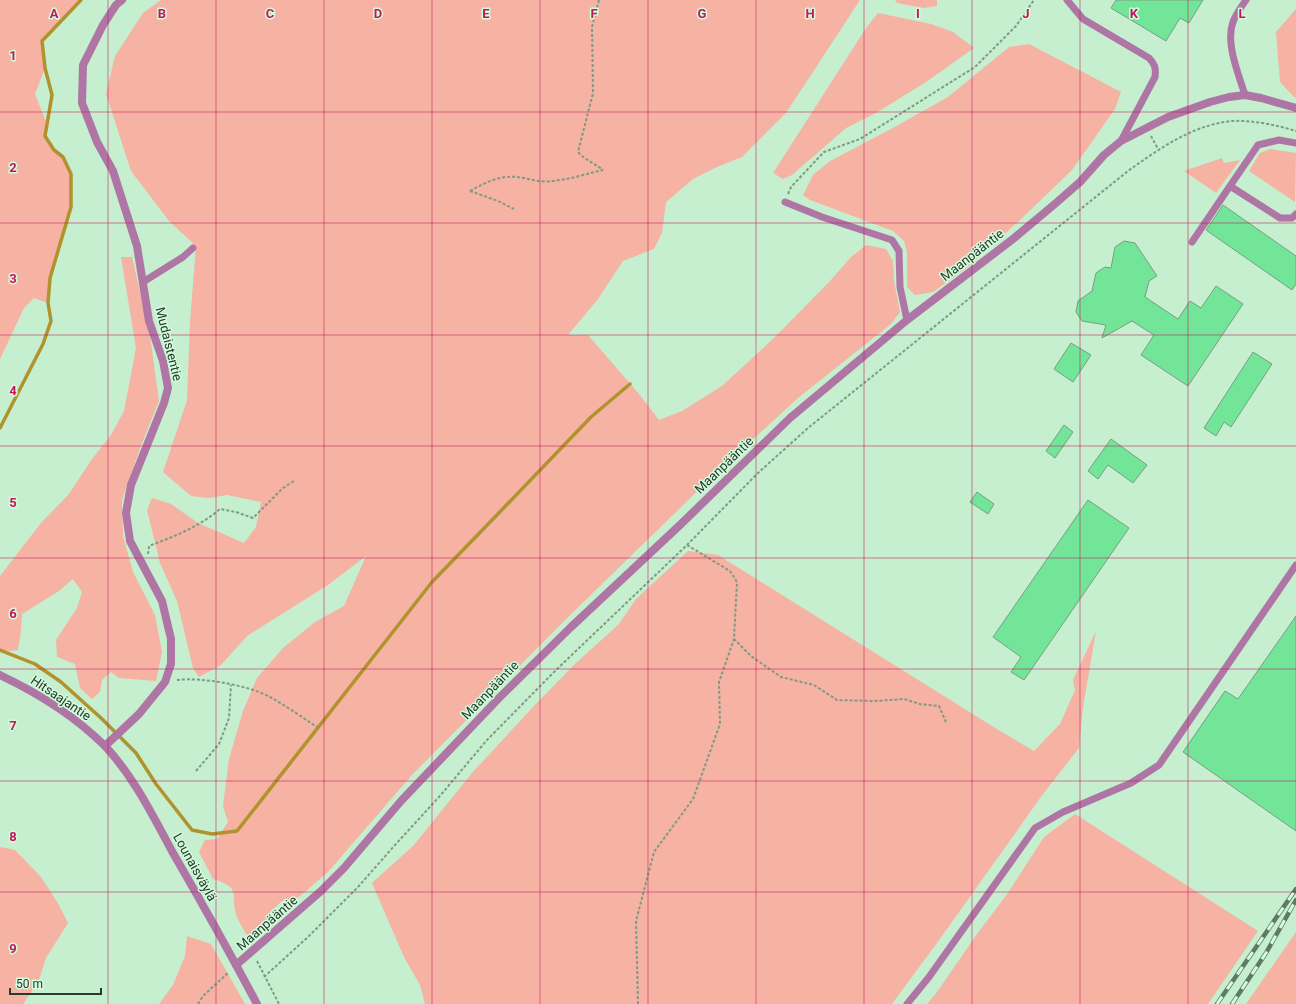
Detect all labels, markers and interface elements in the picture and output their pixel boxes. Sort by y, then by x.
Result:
text: A [50,6,59,21]
text: B [158,6,166,21]
text: C [266,6,275,21]
text: D [374,6,382,21]
text: E [482,6,490,21]
text: F [590,6,598,21]
text: G [698,6,707,21]
text: H [805,6,815,21]
text: I [916,6,920,21]
text: J [1022,6,1030,21]
text: K [1130,6,1139,21]
text: L [1238,6,1246,21]
text: 1 [9,48,17,63]
text: 2 [9,160,17,175]
street label: Maanpääntie [938,226,1006,284]
text: 3 [9,271,17,286]
street label: Mudaistentie [153,306,185,383]
text: 4 [9,383,17,398]
street label: Maanpääntie [692,433,756,497]
text: 5 [9,495,17,510]
text: 6 [9,606,17,621]
street label: Maanpääntie [458,658,522,722]
street label: Hitsaajantie [28,672,94,724]
text: 7 [9,718,17,733]
text: 8 [9,829,17,844]
street label: Lounaisväylä [170,830,220,904]
street label: Maanpääntie [234,892,301,953]
text: 9 [9,941,17,956]
scale bar [10,970,101,996]
text: 50 m [16,977,43,991]

